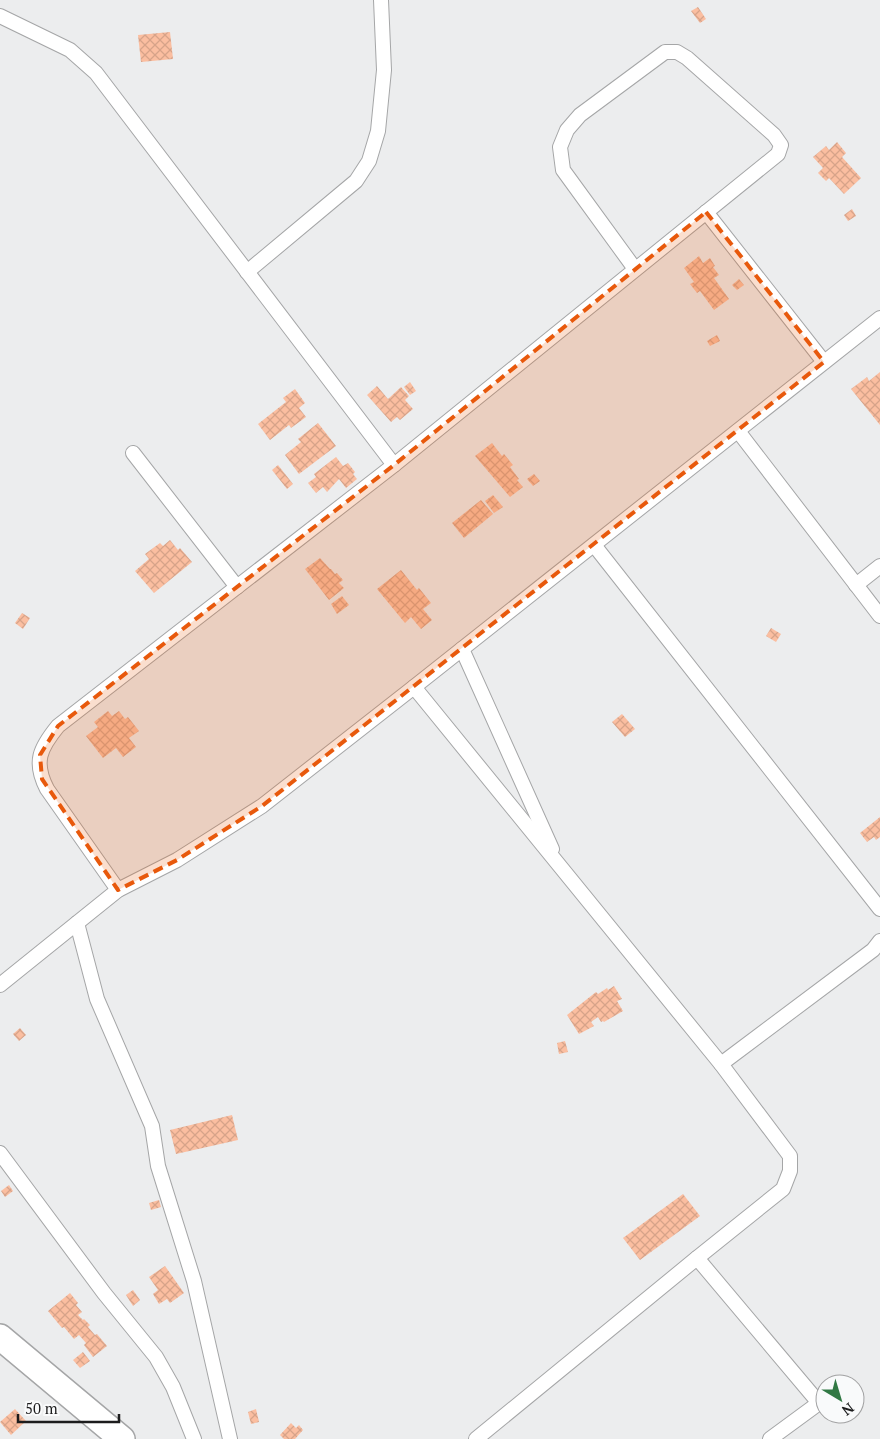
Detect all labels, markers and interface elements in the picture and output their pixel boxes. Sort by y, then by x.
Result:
north arrow [815,1374,865,1424]
scale bar [18,1392,119,1424]
text: 50 m [25,1398,58,1418]
text: N [838,1399,858,1421]

